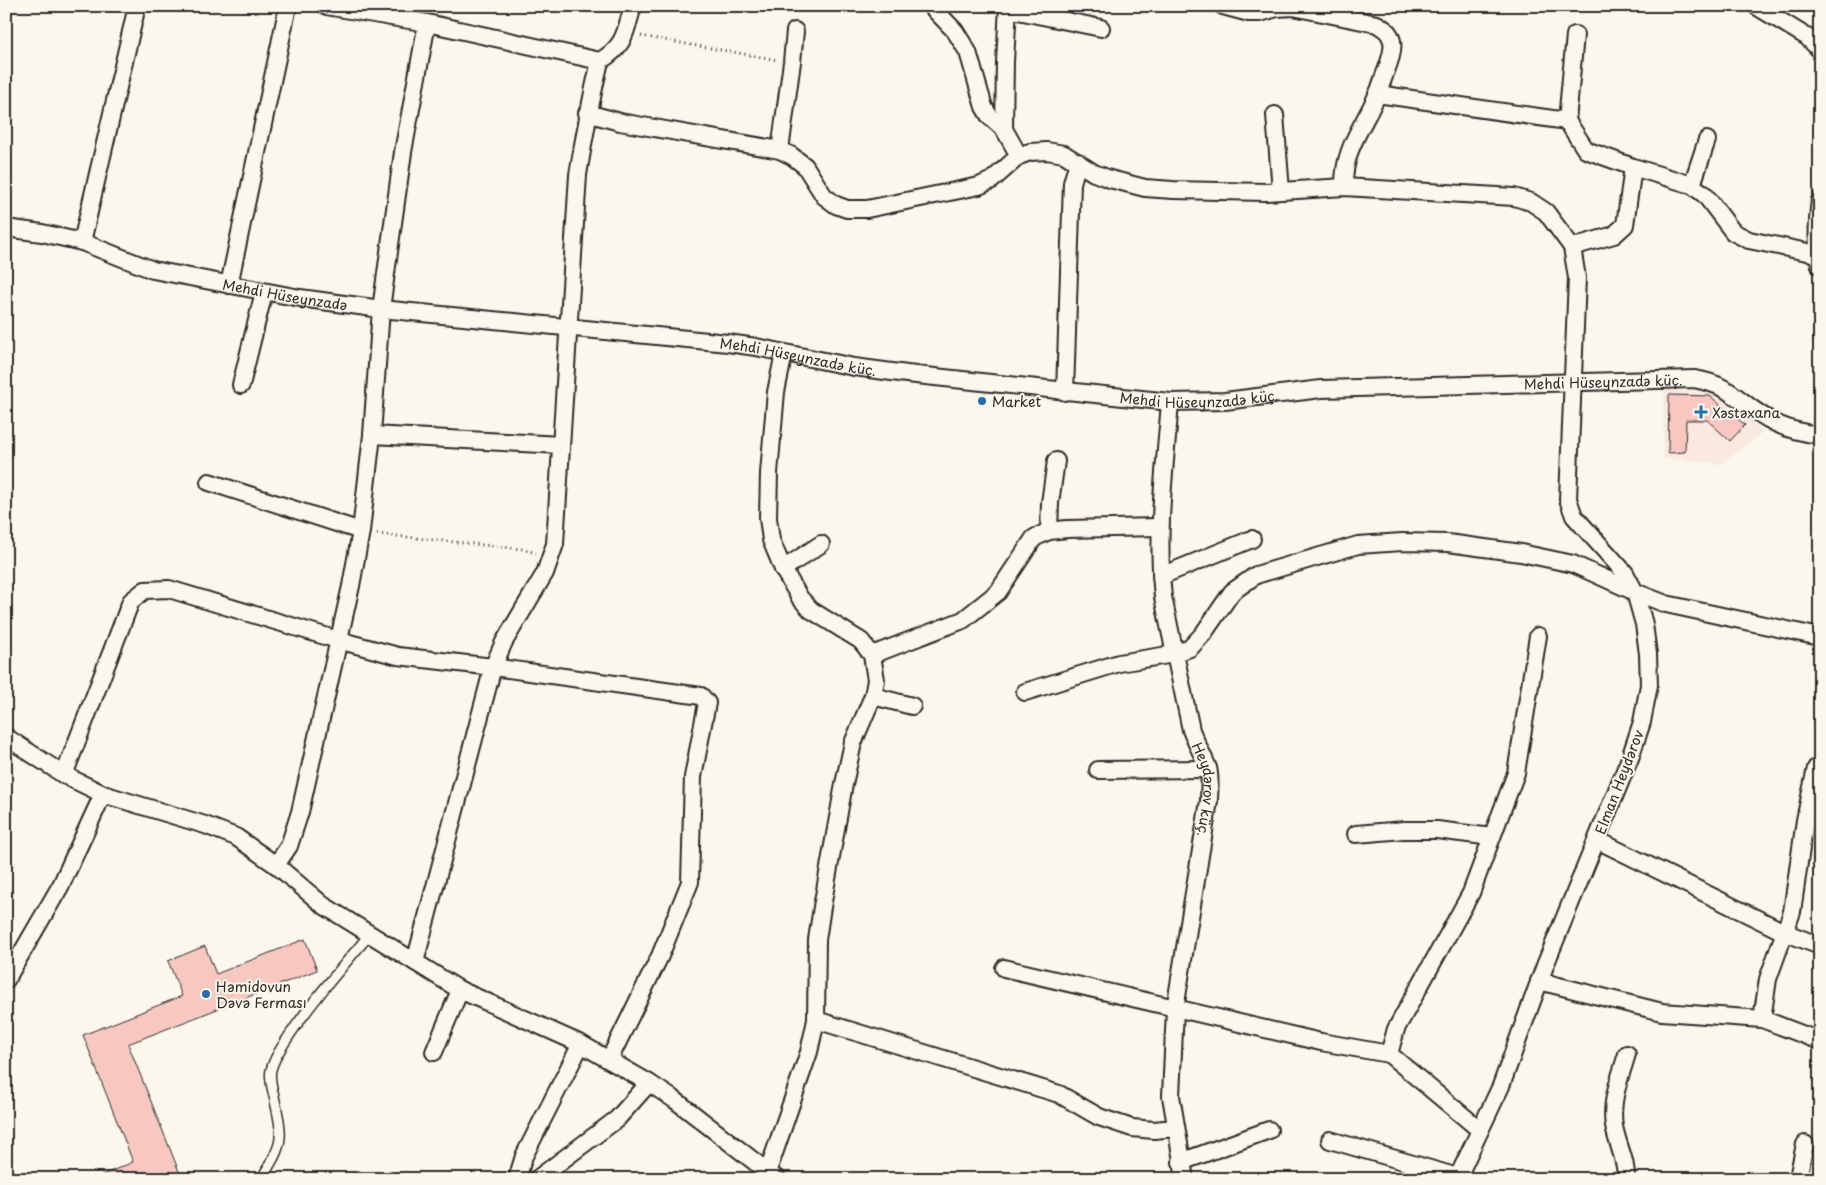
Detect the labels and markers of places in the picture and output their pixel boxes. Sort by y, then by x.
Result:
place label: Market [992,391,1041,412]
marker: Market [976,395,988,407]
place label: Xəstəxana [1712,402,1780,423]
marker: Xəstəxana [1694,405,1708,419]
place label: Həmidovun Dəvə Ferması [216,976,307,1013]
marker: Həmidovun Dəvə Ferması [200,988,212,1000]

